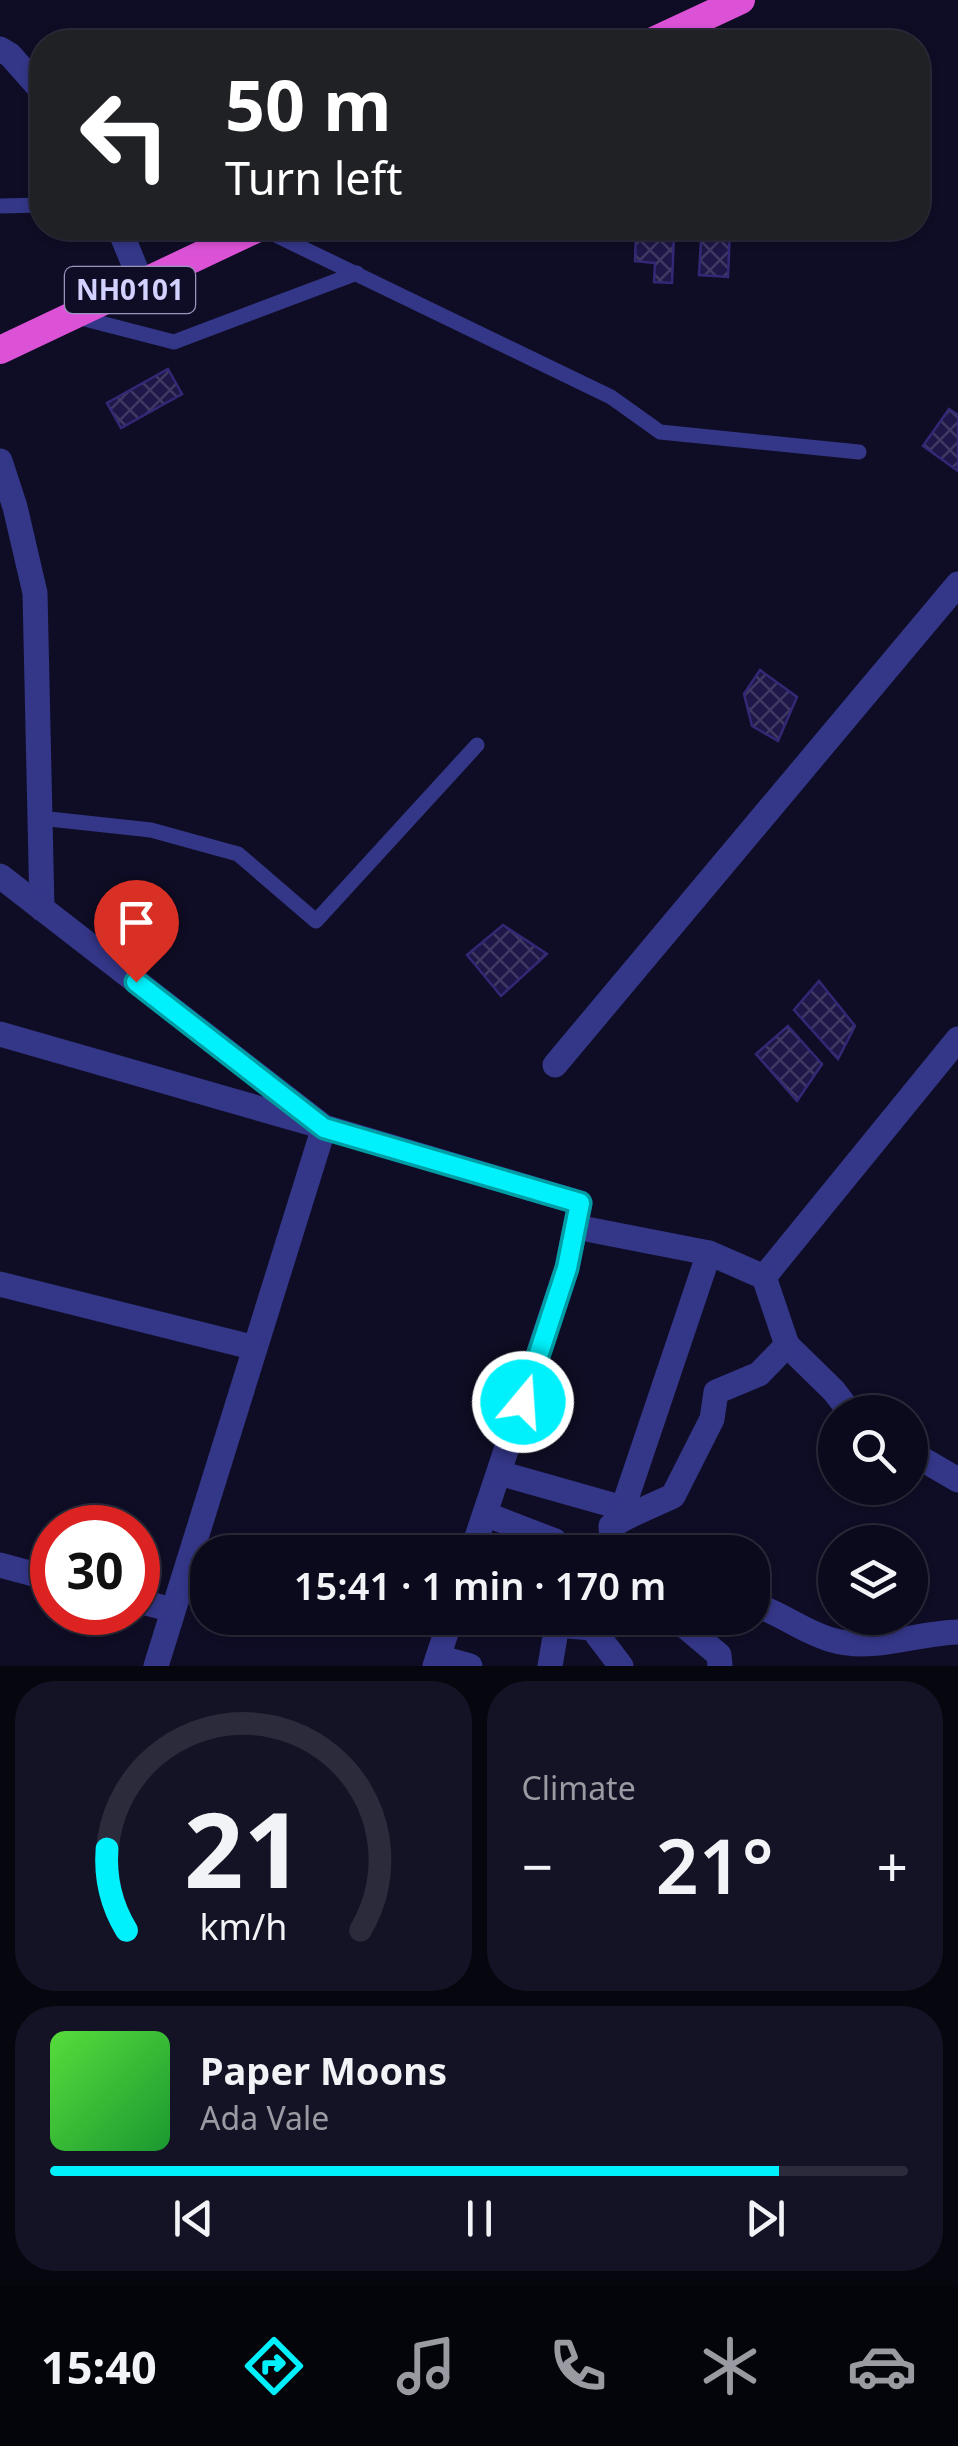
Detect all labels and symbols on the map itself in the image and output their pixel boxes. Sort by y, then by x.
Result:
road number: NH0101 [65,267,195,313]
pin [94,880,179,983]
position arrow [471,1350,575,1454]
speed limit sign: 30 [30,1505,160,1635]

